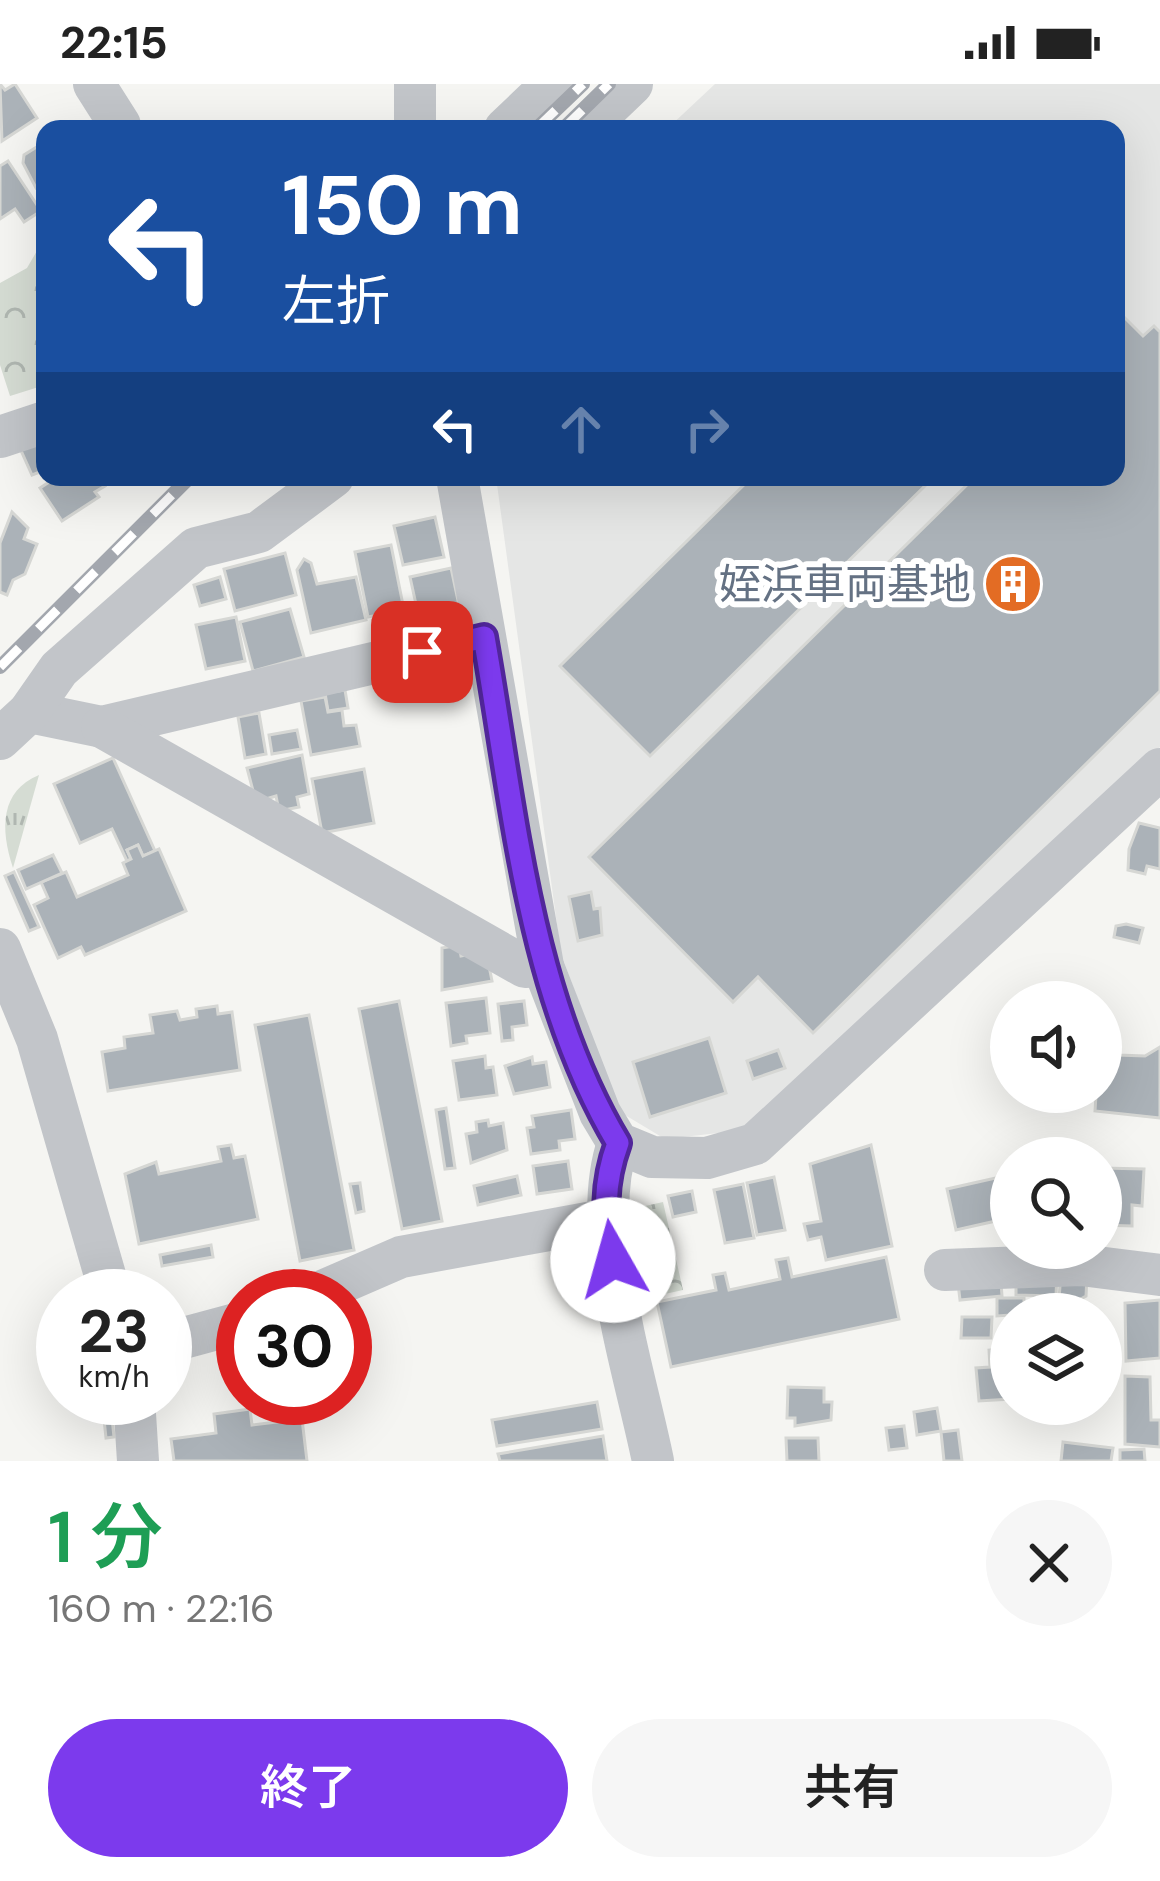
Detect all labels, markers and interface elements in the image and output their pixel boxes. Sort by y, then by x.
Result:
text: 22:15 [60,13,168,72]
text: 150 m [282,151,523,260]
icon: left [84,168,240,324]
text: 左折 [282,266,390,337]
icon: left [422,396,488,462]
icon: ahead [548,396,614,462]
icon: right [674,396,740,462]
building icon: 姪浜車両基地 [982,553,1044,615]
place label: 姪浜車両基地 [719,557,971,612]
pin [371,601,473,703]
icon: arrive [389,619,455,685]
map controls [990,981,1122,1425]
button: sound [990,981,1122,1113]
button: search [990,1137,1122,1269]
position arrow [550,1197,676,1323]
speed limit sign: 30 [216,1269,372,1425]
text: 23 [79,1292,149,1371]
button: layers [990,1293,1122,1425]
text: km/h [79,1357,149,1396]
text: 1 分 [48,1491,163,1584]
button: close [986,1500,1112,1626]
text: 160 m · 22:16 [48,1583,274,1634]
button: 終了 [48,1719,568,1857]
button: 共有 [592,1719,1112,1857]

